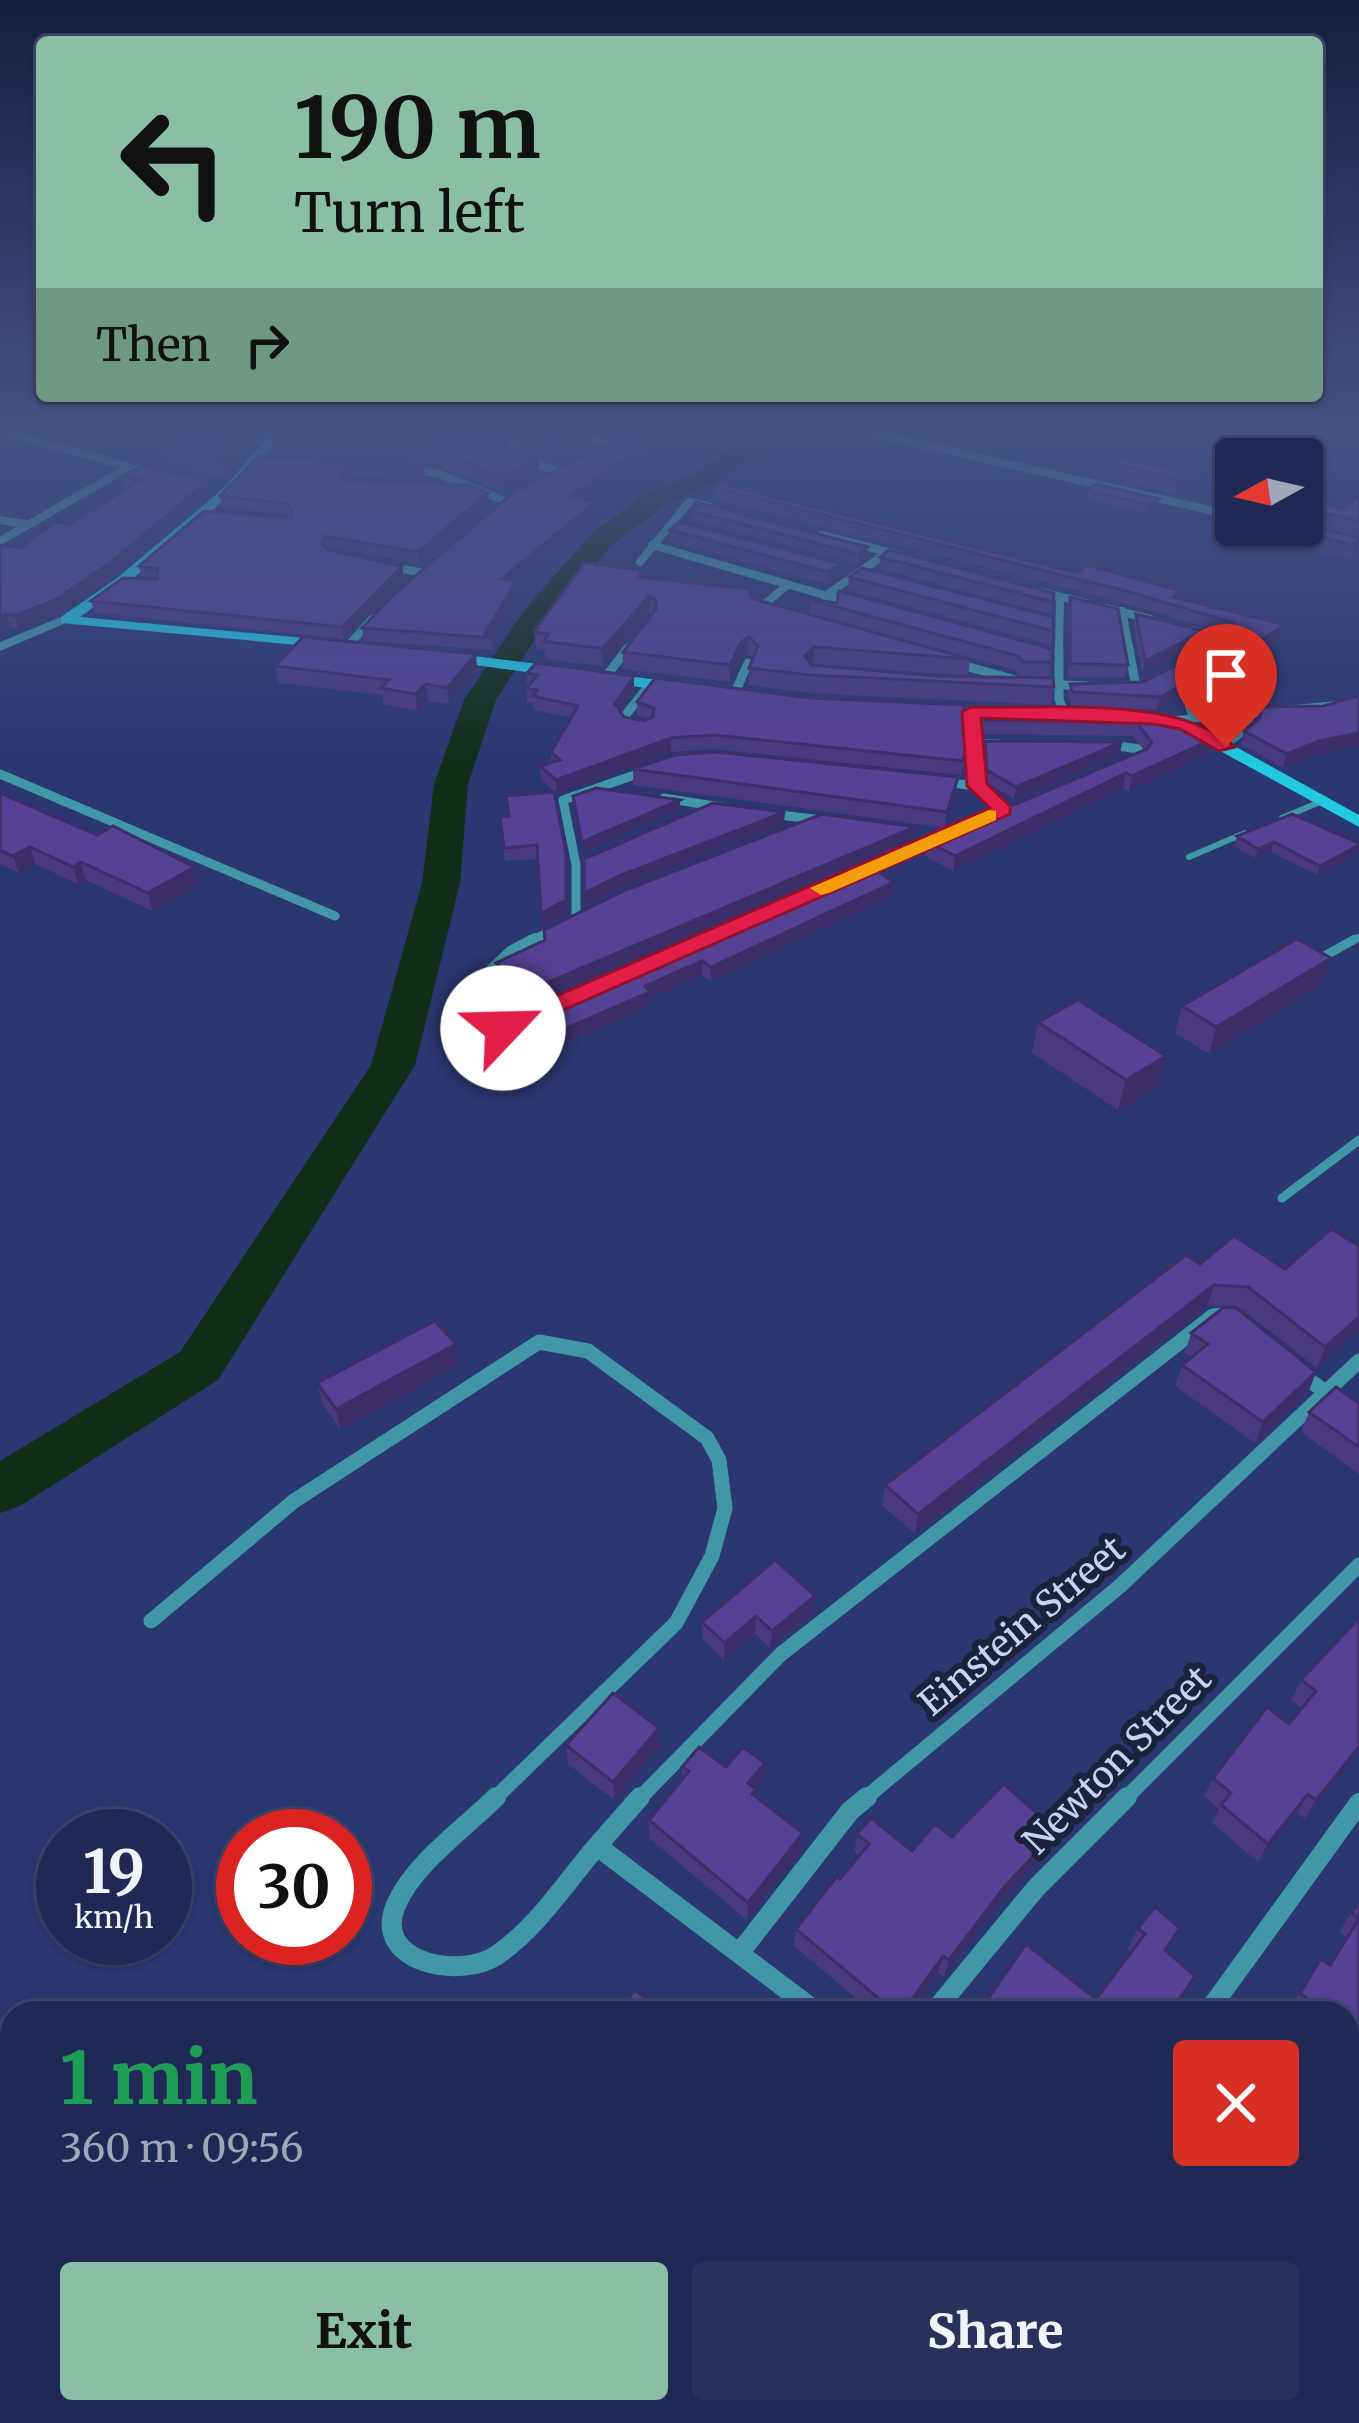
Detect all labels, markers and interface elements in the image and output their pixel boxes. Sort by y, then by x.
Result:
text: 190 m [294,75,541,181]
icon: left [96,84,252,240]
text: Turn left [294,179,525,247]
icon: right [234,312,300,378]
text: Then [96,317,210,373]
north arrow [1215,438,1323,546]
map controls [1215,438,1323,546]
pin [1175,624,1277,747]
icon: arrive [1193,642,1259,708]
position arrow [440,965,566,1091]
street label: Einstein Street [910,1527,1134,1725]
street label: Newton Street [1014,1657,1220,1863]
speed limit sign: 30 [216,1809,372,1965]
text: 19 [83,1834,145,1909]
text: km/h [74,1898,154,1936]
text: 1 min [60,2033,257,2124]
button: close [1173,2040,1299,2166]
text: 360 m · 09:56 [60,2124,304,2173]
button: Exit [60,2262,668,2400]
button: Share [692,2262,1299,2400]

